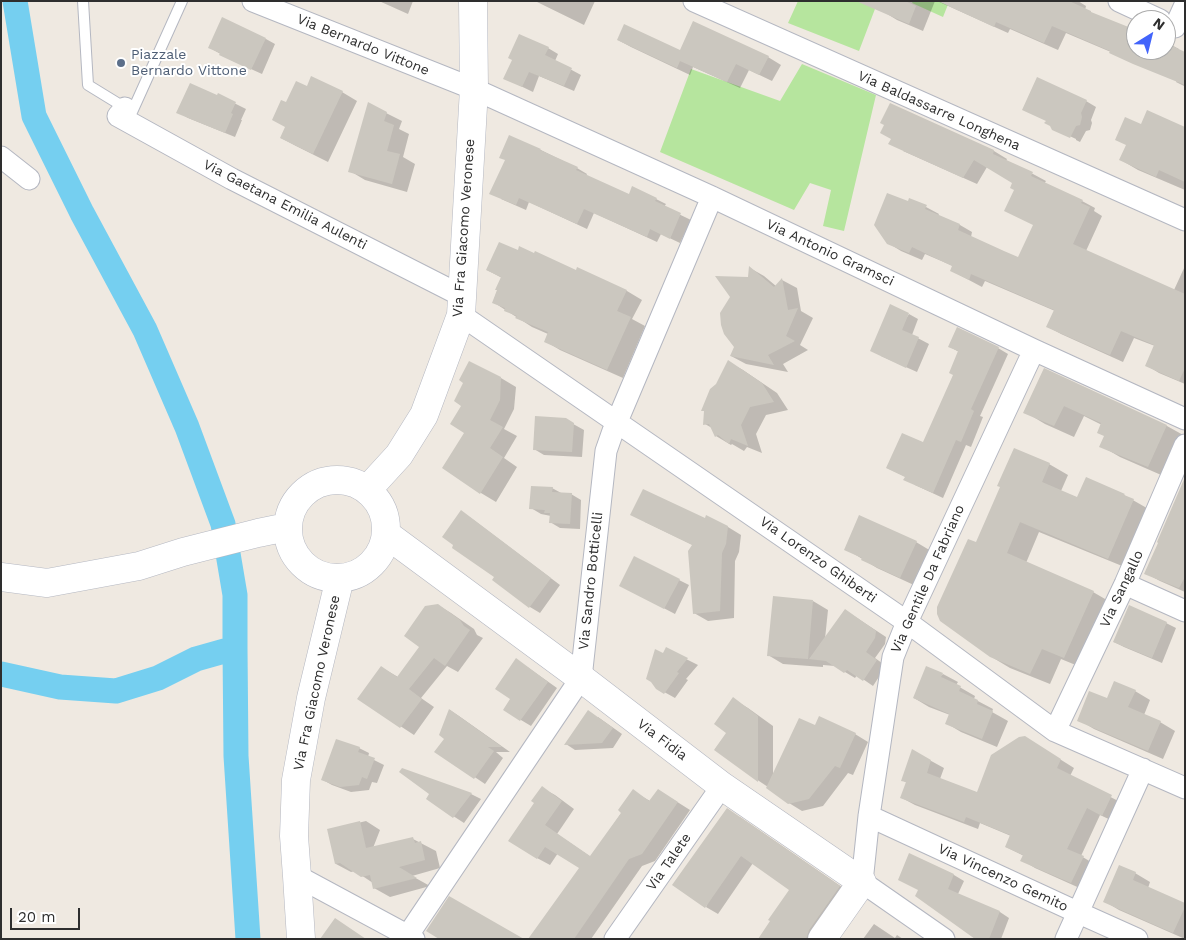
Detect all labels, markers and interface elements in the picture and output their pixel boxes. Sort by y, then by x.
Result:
north arrow [1126,10,1176,60]
street label: Via Bernardo Vittone [294,11,432,79]
text: N [1150,14,1168,33]
place label: Piazzale Bernardo Vittone [131,47,247,80]
marker: Piazzale Bernardo Vittone [115,57,127,69]
street label: Via Baldassarre Longhena [855,67,1023,155]
street label: Via Fra Giacomo Veronese [449,138,479,318]
street label: Via Gaetana Emilia Aulenti [200,156,370,254]
street label: Via Antonio Gramsci [763,216,897,290]
street label: Via Gentile Da Fabriano [888,502,968,656]
street label: Via Sandro Botticelli [575,511,607,651]
street label: Via Lorenzo Ghiberti [756,513,880,607]
street label: Via Sangallo [1097,548,1147,630]
street label: Via Fra Giacomo Veronese [290,594,344,772]
street label: Via Fidia [634,716,690,764]
street label: Via Talete [643,830,695,894]
street label: Via Vincenzo Gemito [935,840,1071,916]
scale bar [12,898,82,930]
text: 20 m [18,908,56,926]

